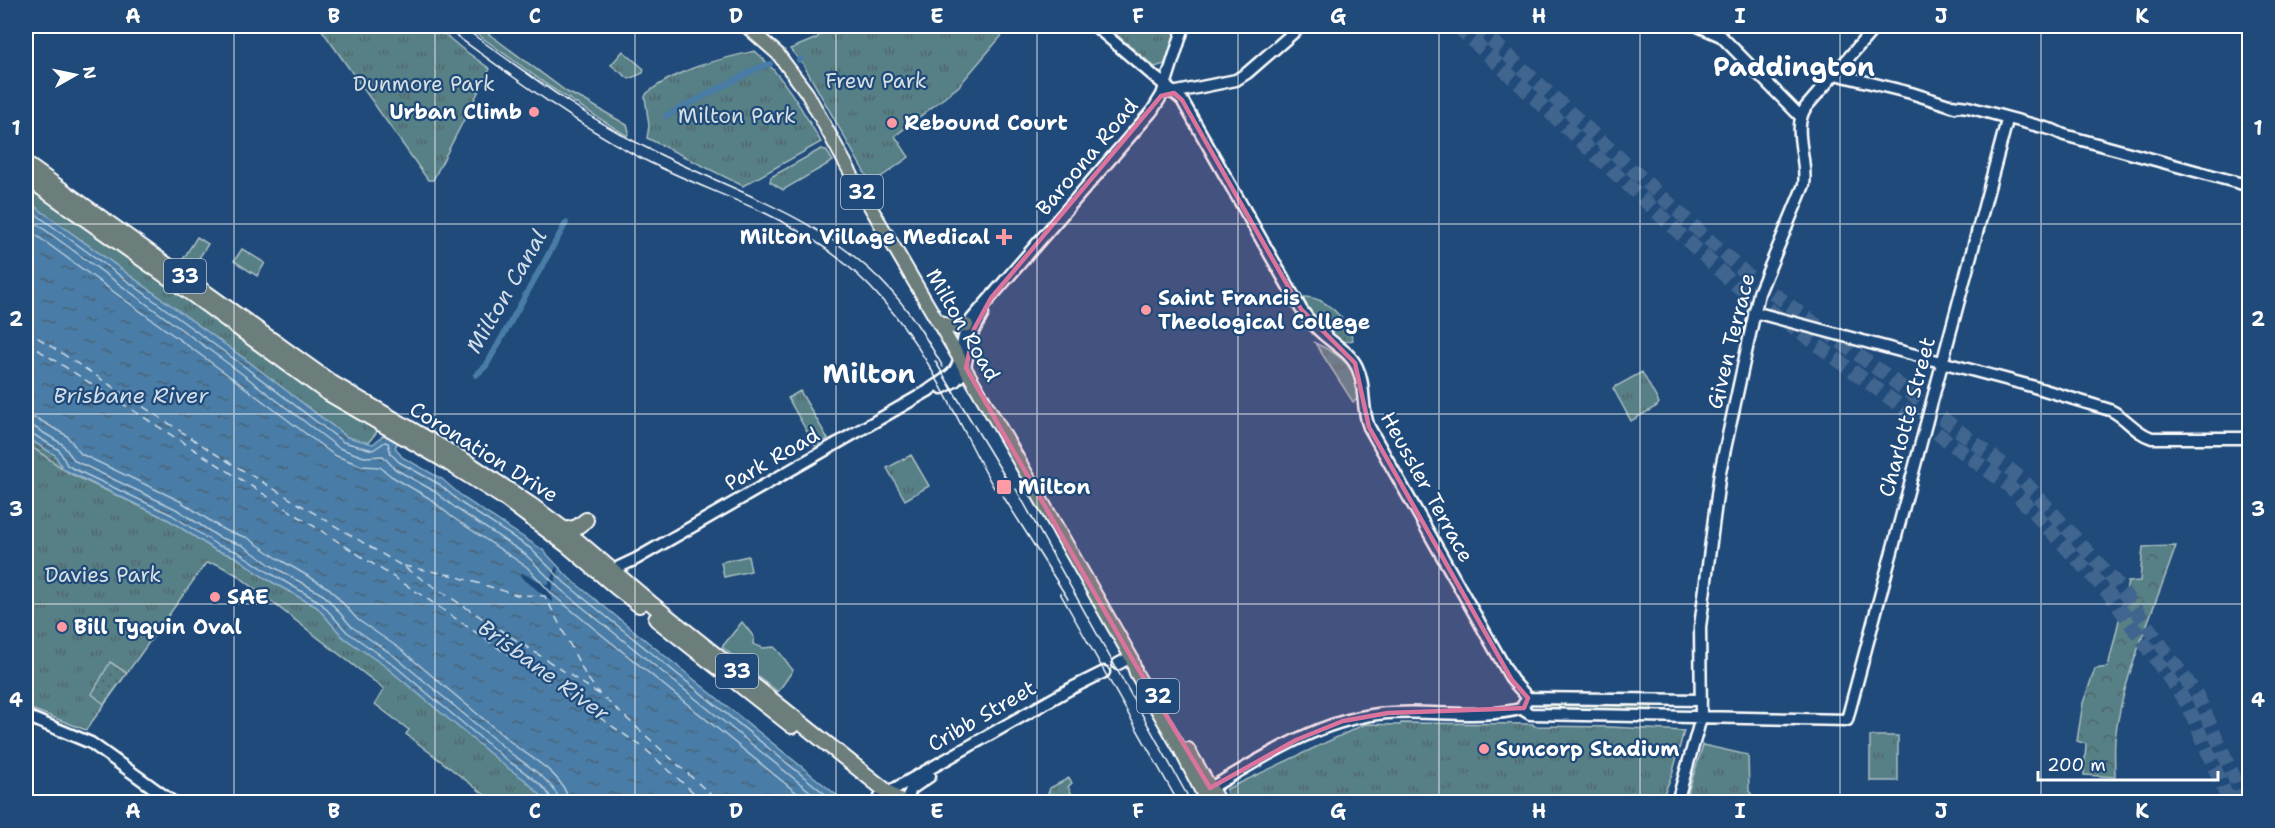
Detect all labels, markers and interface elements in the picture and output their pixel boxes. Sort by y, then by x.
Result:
text: A [125,3,141,29]
text: B [328,3,340,29]
text: C [529,3,541,29]
text: D [729,3,743,29]
text: E [930,3,944,29]
text: F [1132,3,1144,29]
text: G [1330,3,1346,29]
text: H [1532,3,1546,29]
text: I [1734,3,1746,29]
text: J [1935,3,1948,29]
text: K [2135,3,2149,29]
north arrow [45,45,105,105]
district label: Paddington [1713,48,1875,85]
text: N [78,65,101,81]
park label: Frew Park [825,67,927,95]
park label: Dunmore Park [353,70,495,98]
street label: Baroona Road [1030,92,1144,222]
place label: Urban Climb [389,98,522,126]
park label: Milton Park [678,102,796,130]
marker: Urban Climb [527,105,541,119]
place label: Rebound Court [904,109,1068,137]
text: 1 [11,115,21,141]
text: 1 [2253,115,2263,141]
marker: Rebound Court [885,116,899,130]
road number: 32 [841,175,883,209]
place label: Milton Village Medical [740,223,990,251]
water label: Milton Canal [459,224,554,358]
marker: Milton Village Medical [995,228,1013,246]
road number: 33 [164,259,206,293]
street label: Milton Road [919,263,1007,387]
street label: Given Terrace [1701,270,1761,412]
place label: Saint Francis Theological College [1158,284,1370,336]
marker: Saint Francis Theological College [1139,303,1153,317]
text: 2 [9,306,23,332]
text: 2 [2251,306,2265,332]
street label: Charlotte Street [1872,334,1942,500]
district label: Milton [822,355,916,392]
water label: Brisbane River [53,381,209,410]
street label: Coronation Drive [404,395,564,509]
street label: Heussler Terrace [1374,407,1480,567]
street label: Park Road [720,421,824,497]
place label: Milton [1018,473,1090,501]
marker: Milton [995,478,1013,496]
text: 3 [9,496,23,522]
text: 3 [2251,496,2265,522]
park label: Davies Park [45,561,161,589]
place label: SAE [227,583,269,611]
marker: SAE [208,590,222,604]
place label: Bill Tyquin Oval [74,613,242,641]
water label: Brisbane River [472,613,616,728]
marker: Bill Tyquin Oval [55,620,69,634]
road number: 33 [716,654,758,688]
street label: Cribb Street [923,674,1041,758]
road number: 32 [1137,679,1179,713]
text: 4 [9,687,23,713]
text: 4 [2251,687,2265,713]
place label: Suncorp Stadium [1496,735,1679,763]
marker: Suncorp Stadium [1477,742,1491,756]
scale bar [2038,744,2218,782]
text: 200 m [2047,753,2106,777]
text: A [125,798,141,824]
text: B [328,798,340,824]
text: C [529,798,541,824]
text: D [729,798,743,824]
text: E [930,798,944,824]
text: F [1132,798,1144,824]
text: G [1330,798,1346,824]
text: H [1532,798,1546,824]
text: I [1734,798,1746,824]
text: J [1935,798,1948,824]
text: K [2135,798,2149,824]

